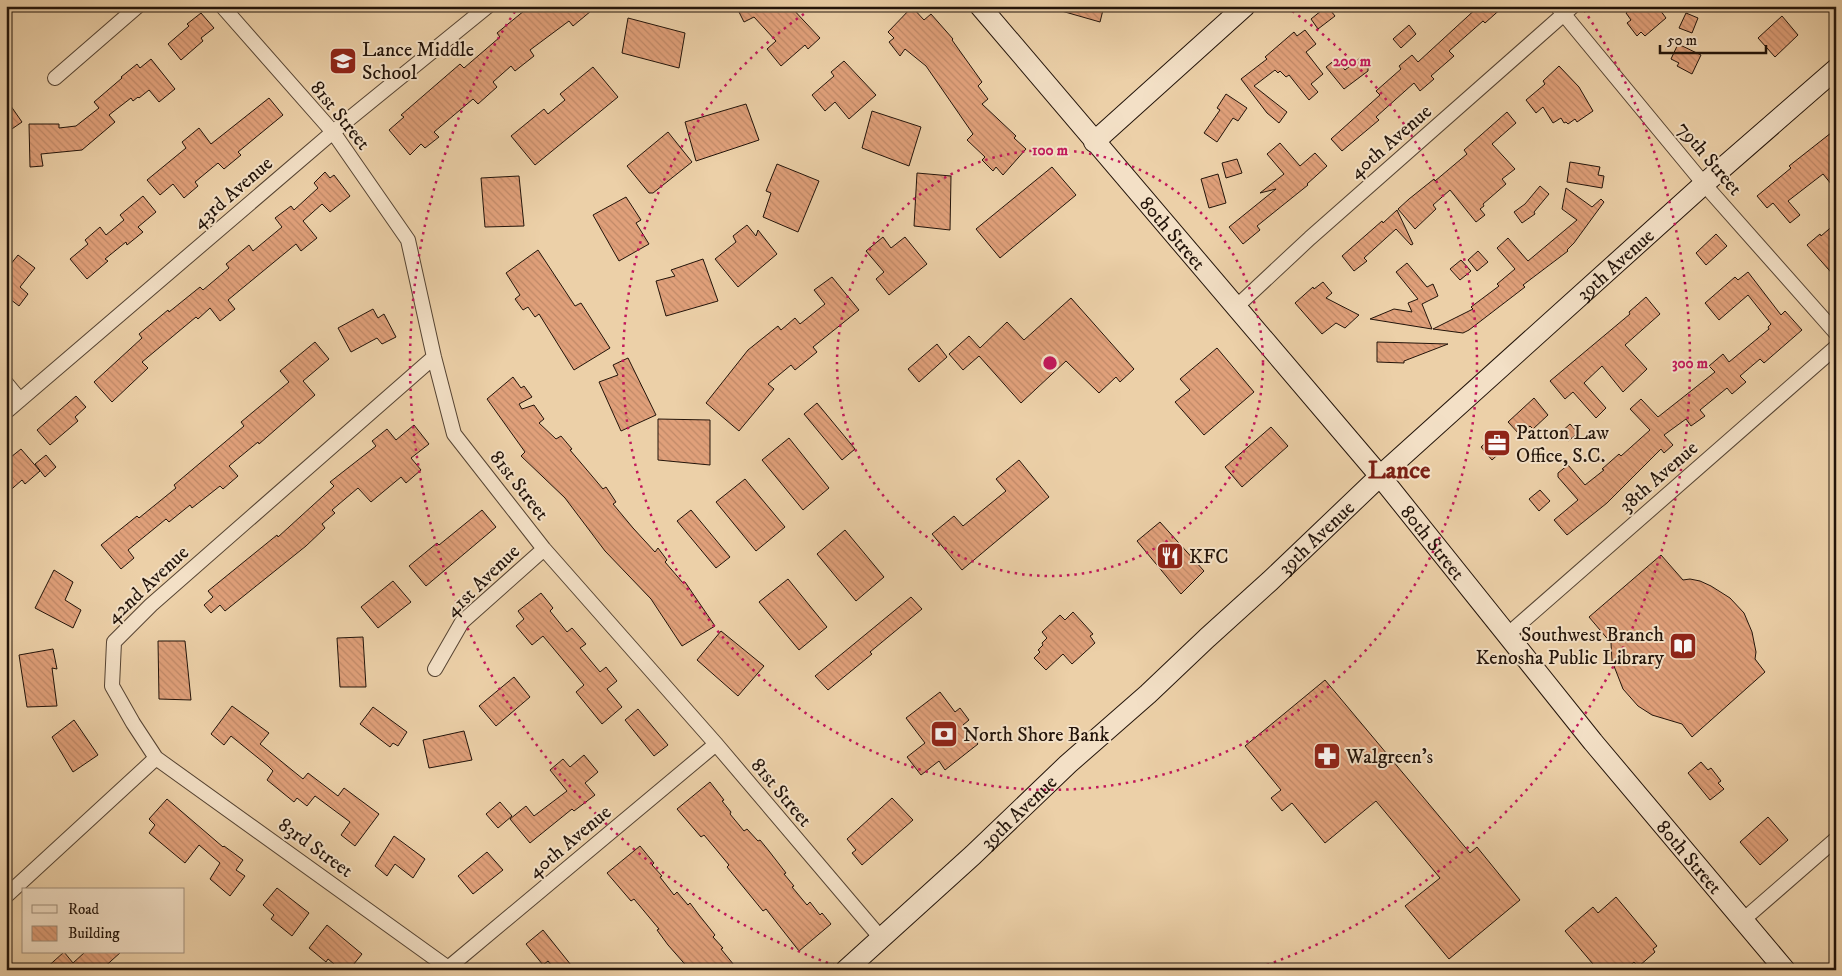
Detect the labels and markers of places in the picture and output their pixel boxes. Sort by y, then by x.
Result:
place label: Lance Middle School [362,38,474,86]
school or university icon: Lance Middle School [328,46,358,76]
centre of rings [1041,354,1059,372]
place label: Patton Law Office, S.C. [1516,421,1609,469]
office icon: Patton Law Office, S.C. [1482,428,1512,458]
restaurant icon: KFC [1155,541,1185,571]
place label: KFC [1189,545,1229,570]
place label: Southwest Branch Kenosha Public Library [1475,623,1665,671]
library icon: Southwest Branch Kenosha Public Library [1668,631,1698,661]
bank icon: North Shore Bank [929,719,959,749]
place label: North Shore Bank [963,723,1109,748]
pharmacy icon: Walgreen's [1312,741,1342,771]
place label: Walgreen's [1345,745,1434,770]

